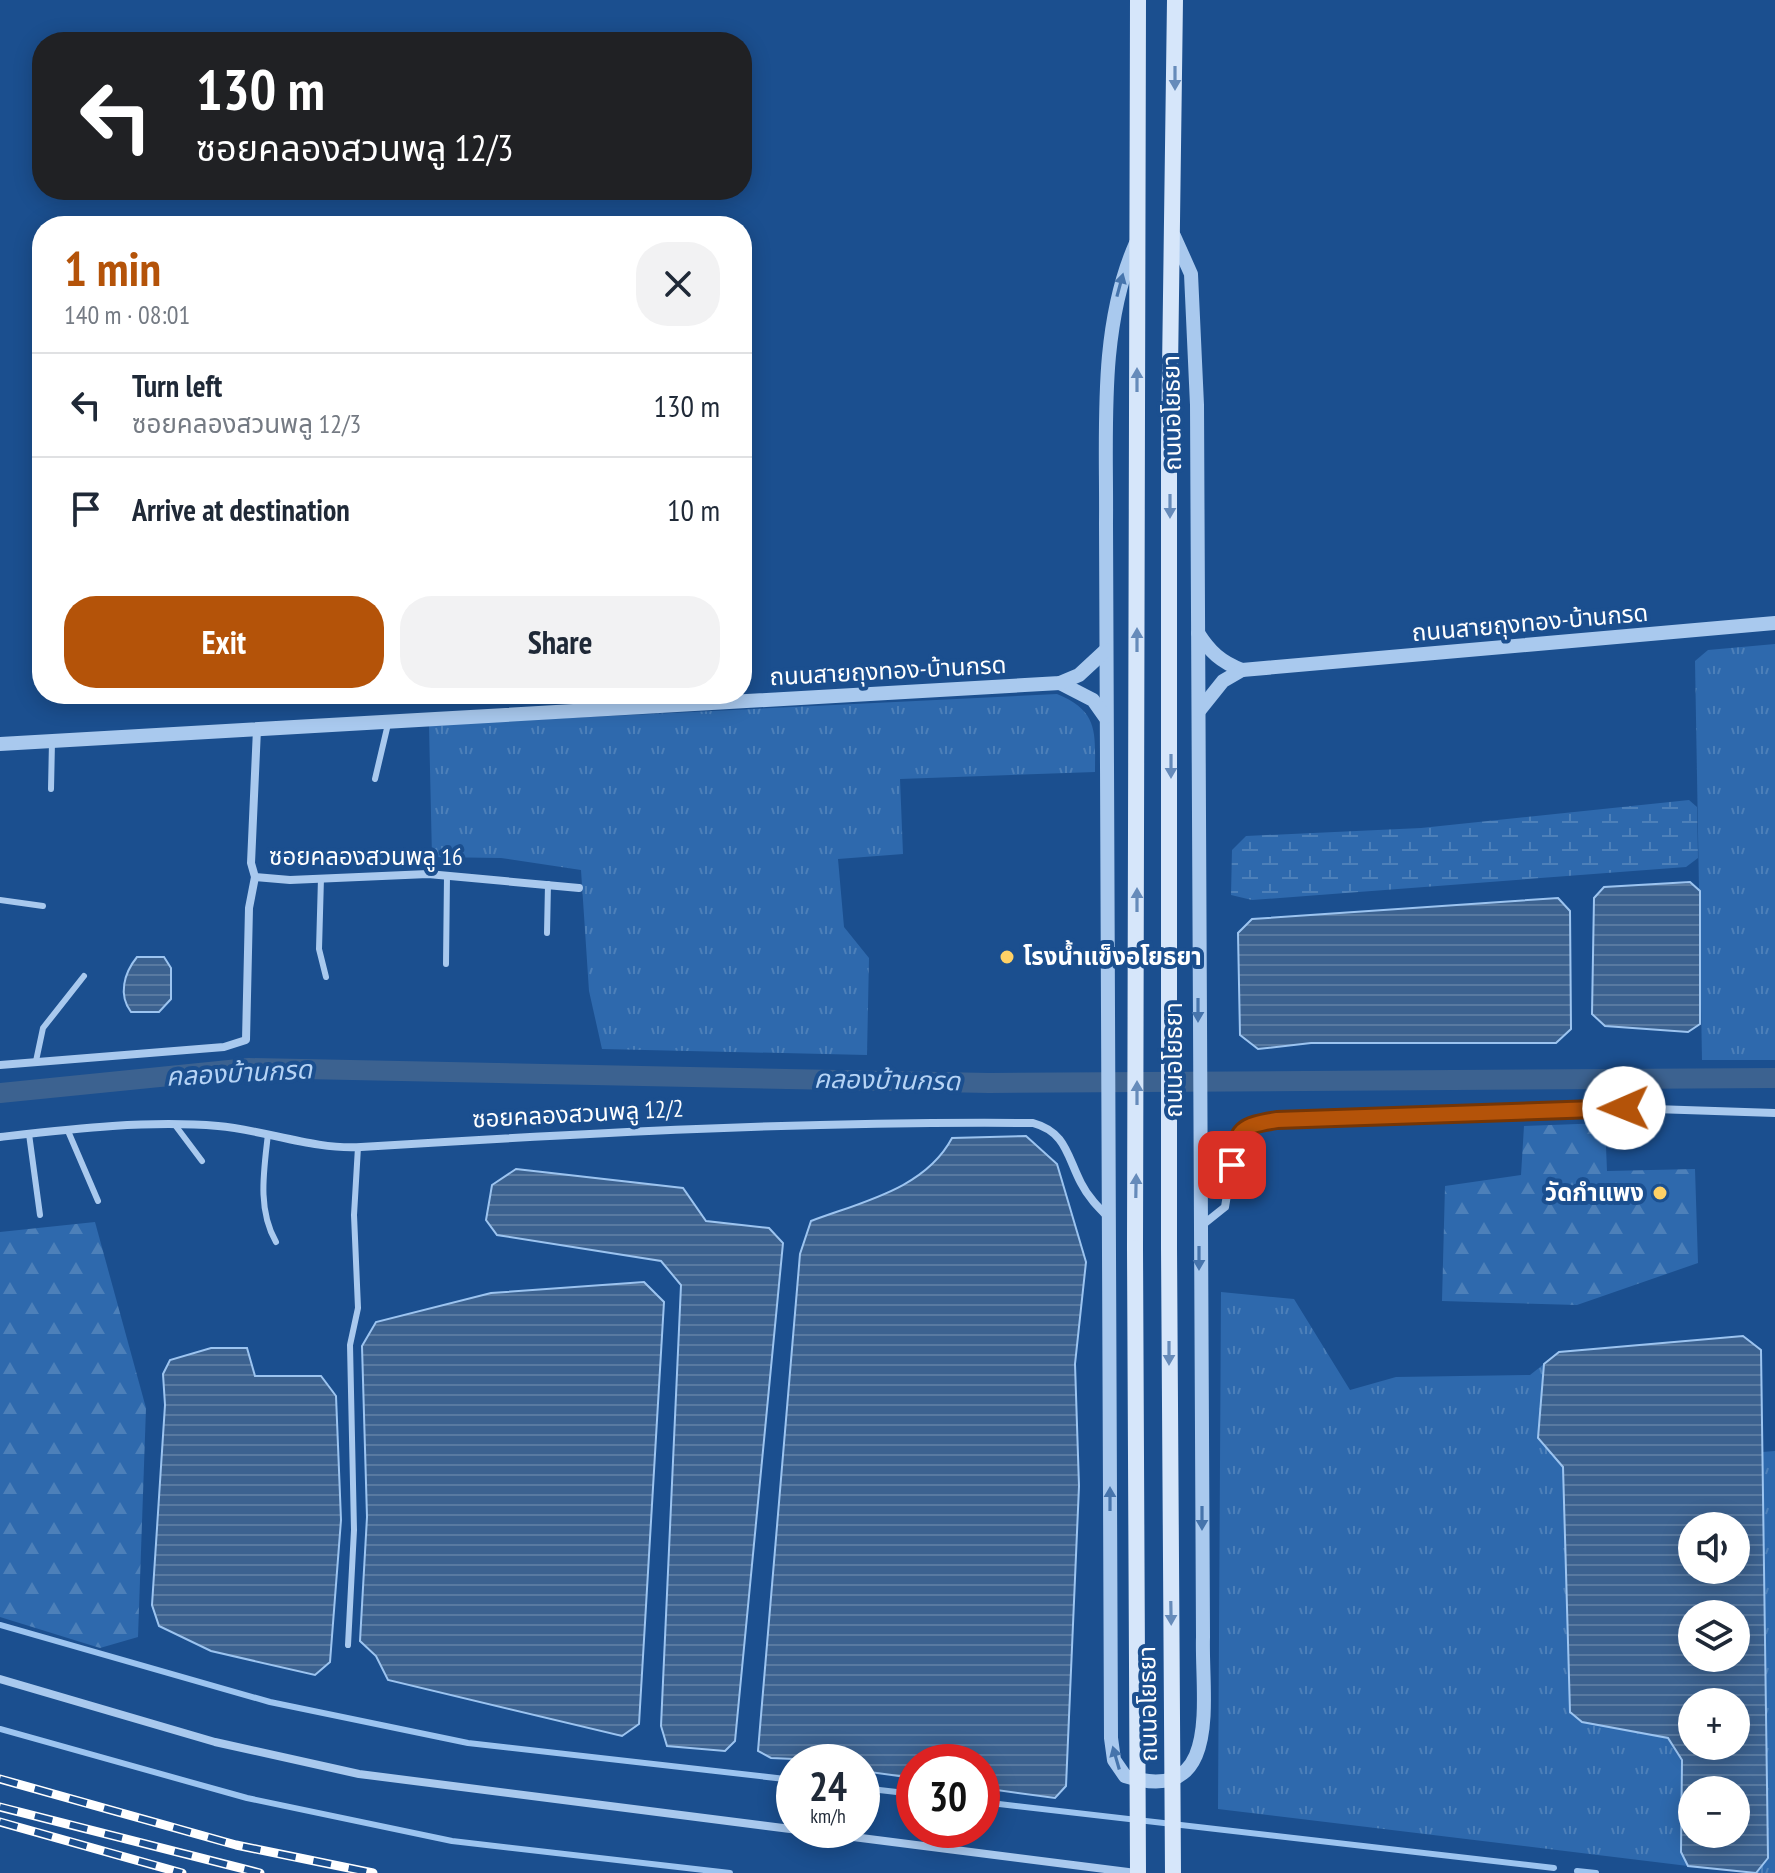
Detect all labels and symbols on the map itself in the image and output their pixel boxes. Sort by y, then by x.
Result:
one-way arrow [1169,66,1181,91]
one-way arrow [1115,272,1127,297]
street label: ถนนอโยธยา [1155,355,1188,471]
one-way arrow [1131,367,1143,392]
one-way arrow [1164,494,1176,519]
street label: ถนนสายถุงทอง-บ้านกรด [1411,597,1649,648]
one-way arrow [1131,627,1143,652]
street label: ถนนสายถุงทอง-บ้านกรด [769,649,1007,692]
one-way arrow [1165,754,1177,779]
street label: ซอยคลองสวนพลู 16 [269,841,463,872]
one-way arrow [1131,887,1143,912]
place label: โรงน้ำแข็งอโยธยา [1023,940,1202,972]
marker: โรงน้ำแข็งอโยธยา [998,948,1016,966]
one-way arrow [1192,998,1204,1023]
street label: ถนนอโยธยา [1158,1002,1189,1118]
water label: คลองบ้านกรด [165,1052,314,1093]
water label: คลองบ้านกรด [814,1062,961,1097]
position arrow [1582,1066,1666,1150]
one-way arrow [1131,1080,1143,1105]
street label: ซอยคลองสวนพลู 12/2 [471,1092,684,1135]
pin [1198,1131,1266,1199]
one-way arrow [1130,1173,1142,1198]
place label: วัดกำแพง [1545,1177,1644,1208]
marker: วัดกำแพง [1651,1184,1669,1202]
one-way arrow [1193,1246,1205,1271]
one-way arrow [1163,1341,1175,1366]
one-way arrow [1104,1486,1116,1511]
one-way arrow [1195,1506,1208,1531]
one-way arrow [1165,1601,1177,1626]
street label: ถนนอโยธยา [1131,1646,1164,1762]
speed limit sign: 30 [896,1744,1000,1848]
one-way arrow [1109,1746,1122,1770]

